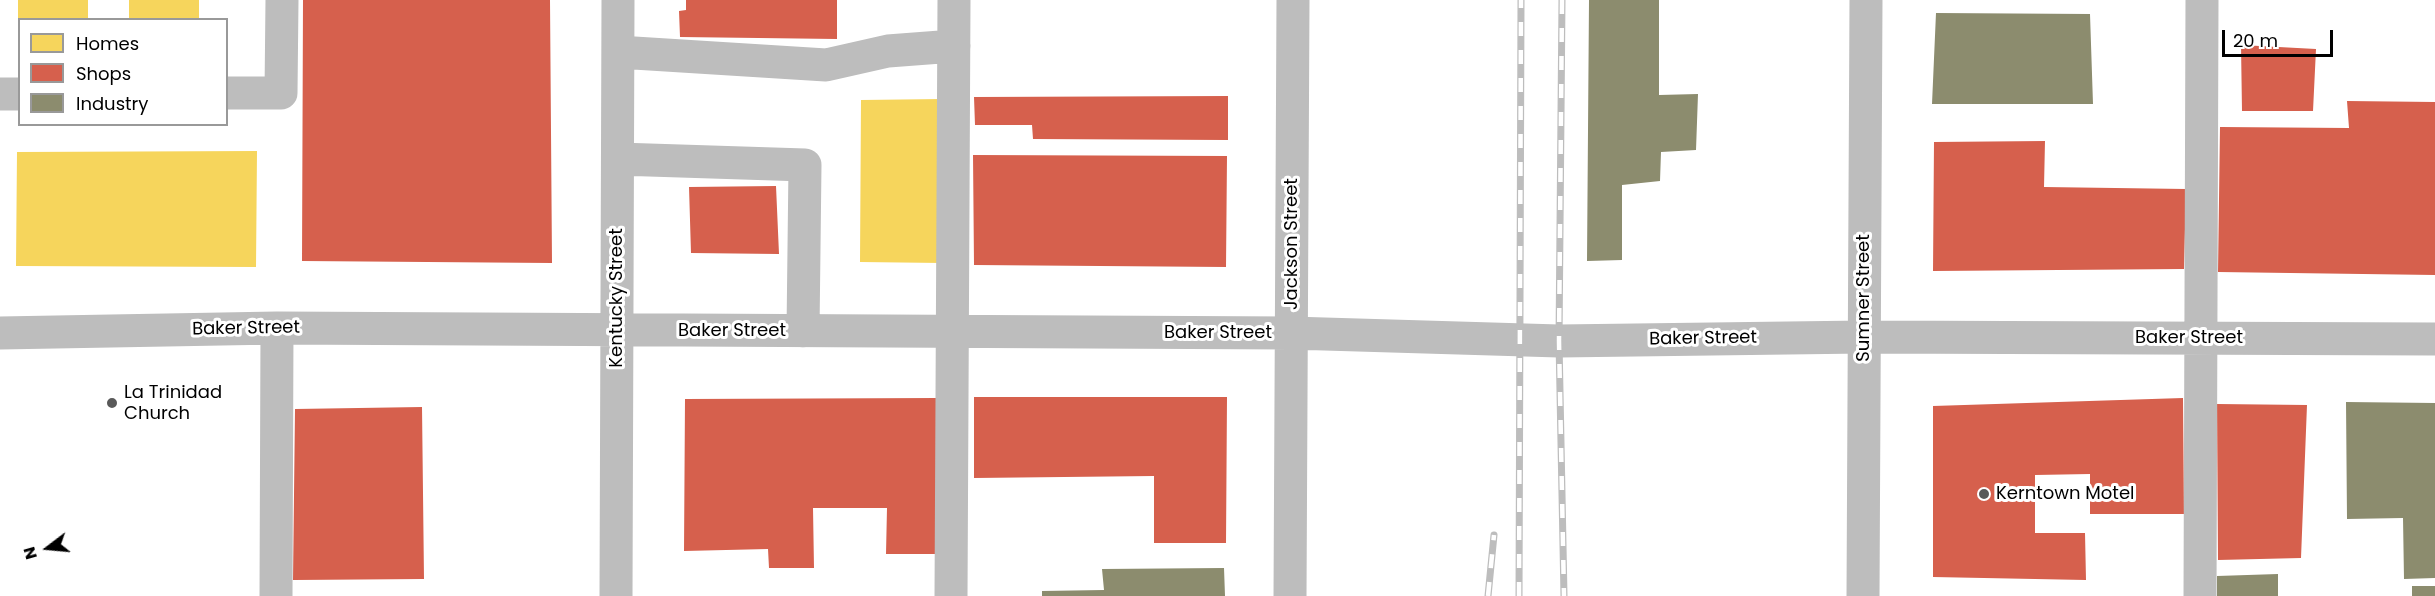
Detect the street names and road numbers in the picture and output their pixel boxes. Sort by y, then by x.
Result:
street label: Jackson Street [1281,178,1303,310]
street label: Kentucky Street [606,228,628,368]
street label: Sumner Street [1853,234,1875,362]
street label: Baker Street [192,317,300,341]
street label: Baker Street [678,320,786,342]
street label: Baker Street [1164,322,1272,344]
street label: Baker Street [1649,327,1757,351]
street label: Baker Street [2135,327,2243,349]

